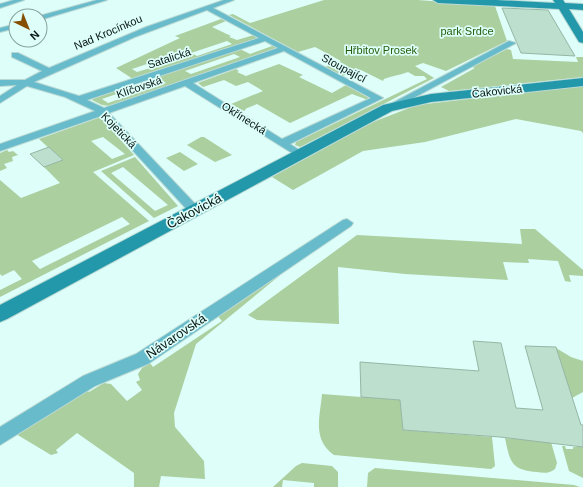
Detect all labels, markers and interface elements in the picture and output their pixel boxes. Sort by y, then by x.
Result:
north arrow [8,8,48,48]
street label: Nad Krocínkou [72,12,144,52]
park label: park Srdce [440,25,494,37]
text: N [28,28,42,42]
park label: Hřbitov Prosek [345,44,418,56]
street label: Satalická [146,45,193,71]
street label: Stoupající [320,51,368,85]
street label: Klíčovská [115,73,164,100]
street label: Čakovická [471,82,524,100]
street label: Okřínecká [220,100,269,137]
street label: Kojetická [99,110,139,151]
street label: Čakovická [164,190,225,232]
street label: Návarovská [143,310,209,361]

